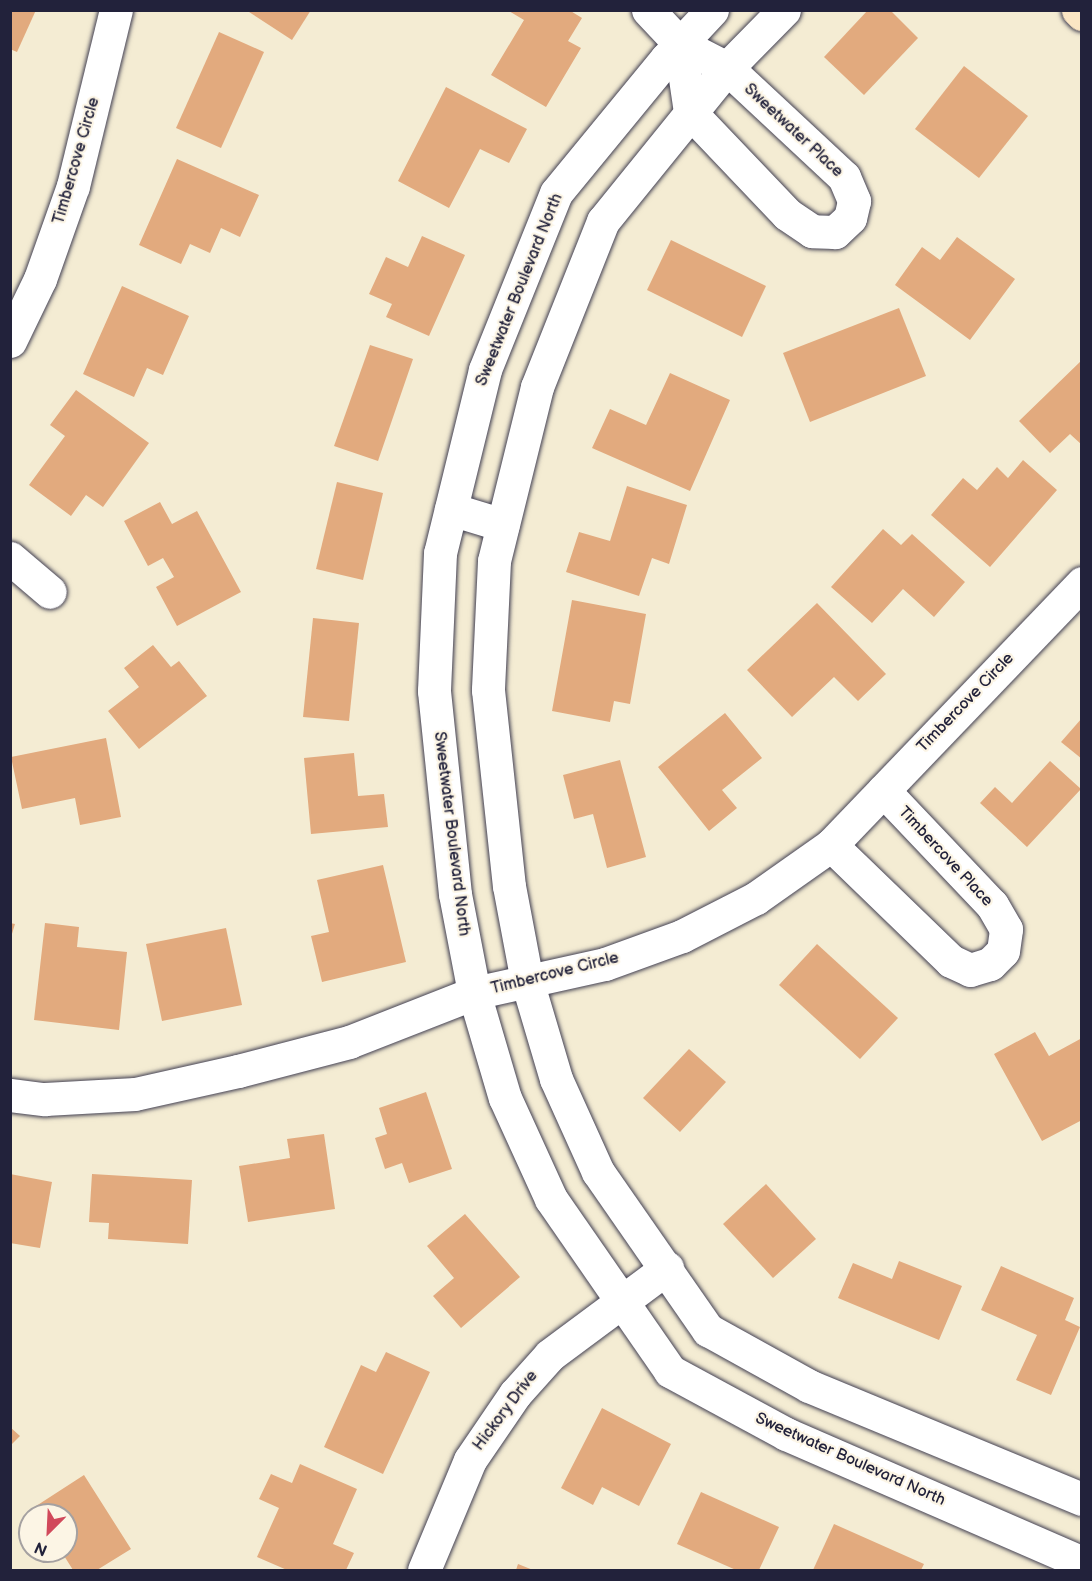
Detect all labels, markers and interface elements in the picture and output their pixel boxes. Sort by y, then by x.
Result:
street label: Sweetwater Place [739,80,847,182]
street label: Timbercove Circle [50,95,104,227]
street label: Sweetwater Boulevard North [473,191,567,389]
street label: Timbercove Circle [914,649,1018,757]
street label: Sweetwater Boulevard North [429,731,473,937]
street label: Timbercove Place [894,803,996,911]
street label: Timbercove Circle [489,949,621,999]
street label: Hickory Drive [469,1367,543,1455]
street label: Sweetwater Boulevard North [752,1409,948,1511]
north arrow [18,1503,78,1563]
text: N [32,1537,51,1559]

